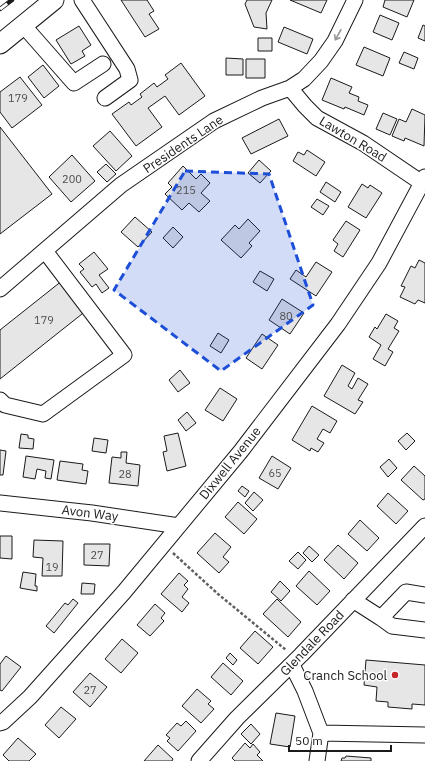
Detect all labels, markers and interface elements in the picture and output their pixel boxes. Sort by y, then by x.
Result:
one-way arrow [334,29,341,41]
house number: 179 [8,91,28,105]
street label: Presidents Lane [140,111,226,177]
street label: Lawton Road [316,112,390,166]
house number: 200 [62,172,82,186]
house number: 215 [176,183,196,197]
house number: 80 [279,309,293,323]
house number: 179 [34,313,54,327]
street label: Dixwell Avenue [195,423,265,503]
house number: 65 [268,466,282,480]
house number: 28 [118,467,132,481]
street label: Avon Way [61,501,120,525]
house number: 27 [90,548,104,562]
house number: 19 [45,560,59,574]
street label: Glendale Road [276,606,348,680]
place label: Cranch School [303,667,387,684]
marker: Cranch School [390,670,400,680]
house number: 27 [83,683,97,697]
scale bar [289,727,391,753]
text: 50 m [295,733,323,748]

